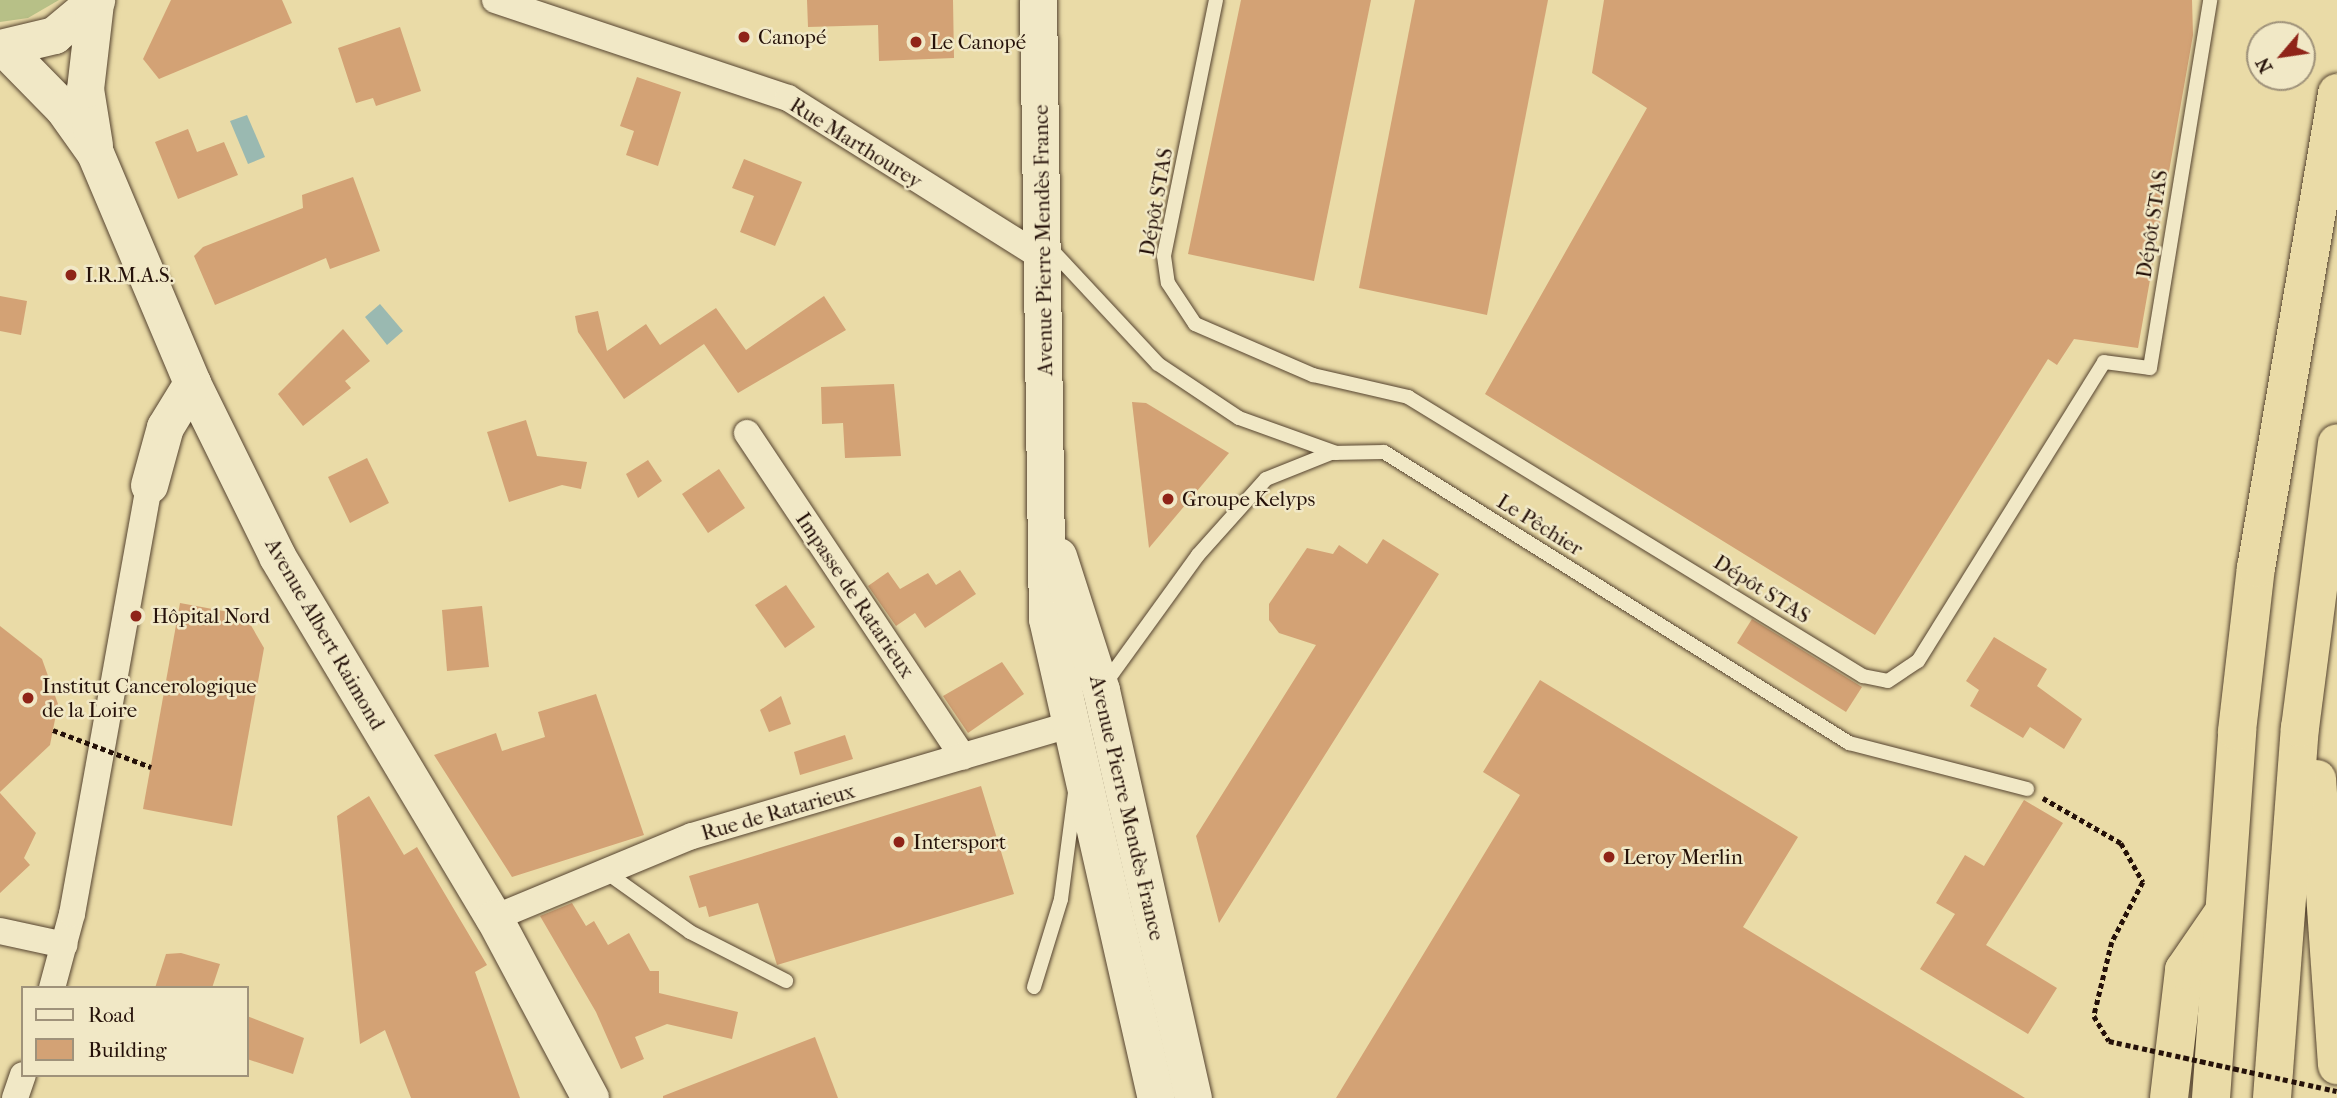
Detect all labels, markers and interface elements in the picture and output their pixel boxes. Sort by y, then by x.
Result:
north arrow [2246,21,2316,91]
place label: Canopé [758,24,826,50]
marker: Canopé [736,29,752,45]
place label: Le Canopé [930,29,1026,55]
marker: Le Canopé [908,34,924,50]
text: N [2251,54,2278,77]
street label: Rue Marthourey [785,92,927,194]
street label: Avenue Pierre Mendès France [1028,104,1058,376]
street label: Dépôt STAS [1134,146,1178,258]
street label: Dépôt STAS [2131,168,2173,280]
place label: I.R.M.A.S. [85,262,174,288]
marker: I.R.M.A.S. [63,267,79,283]
place label: Groupe Kelyps [1182,486,1315,512]
street label: Le Pêchier [1492,489,1588,561]
marker: Groupe Kelyps [1160,491,1176,507]
street label: Impasse de Ratarieux [790,507,920,683]
street label: Avenue Albert Raimond [260,534,390,734]
street label: Dépôt STAS [1709,549,1815,629]
place label: Hôpital Nord [152,603,270,629]
marker: Hôpital Nord [126,606,146,626]
place label: Institut Cancerologique de la Loire [42,673,257,723]
street label: Avenue Pierre Mendès France [1084,673,1170,943]
marker: Institut Cancerologique de la Loire [20,690,36,706]
street label: Rue de Ratarieux [698,778,858,846]
place label: Intersport [913,829,1006,855]
marker: Intersport [891,834,907,850]
place label: Leroy Merlin [1623,844,1743,870]
marker: Leroy Merlin [1601,849,1617,865]
legend [21,986,248,1077]
text: Road [88,1003,135,1027]
text: Building [88,1038,166,1062]

